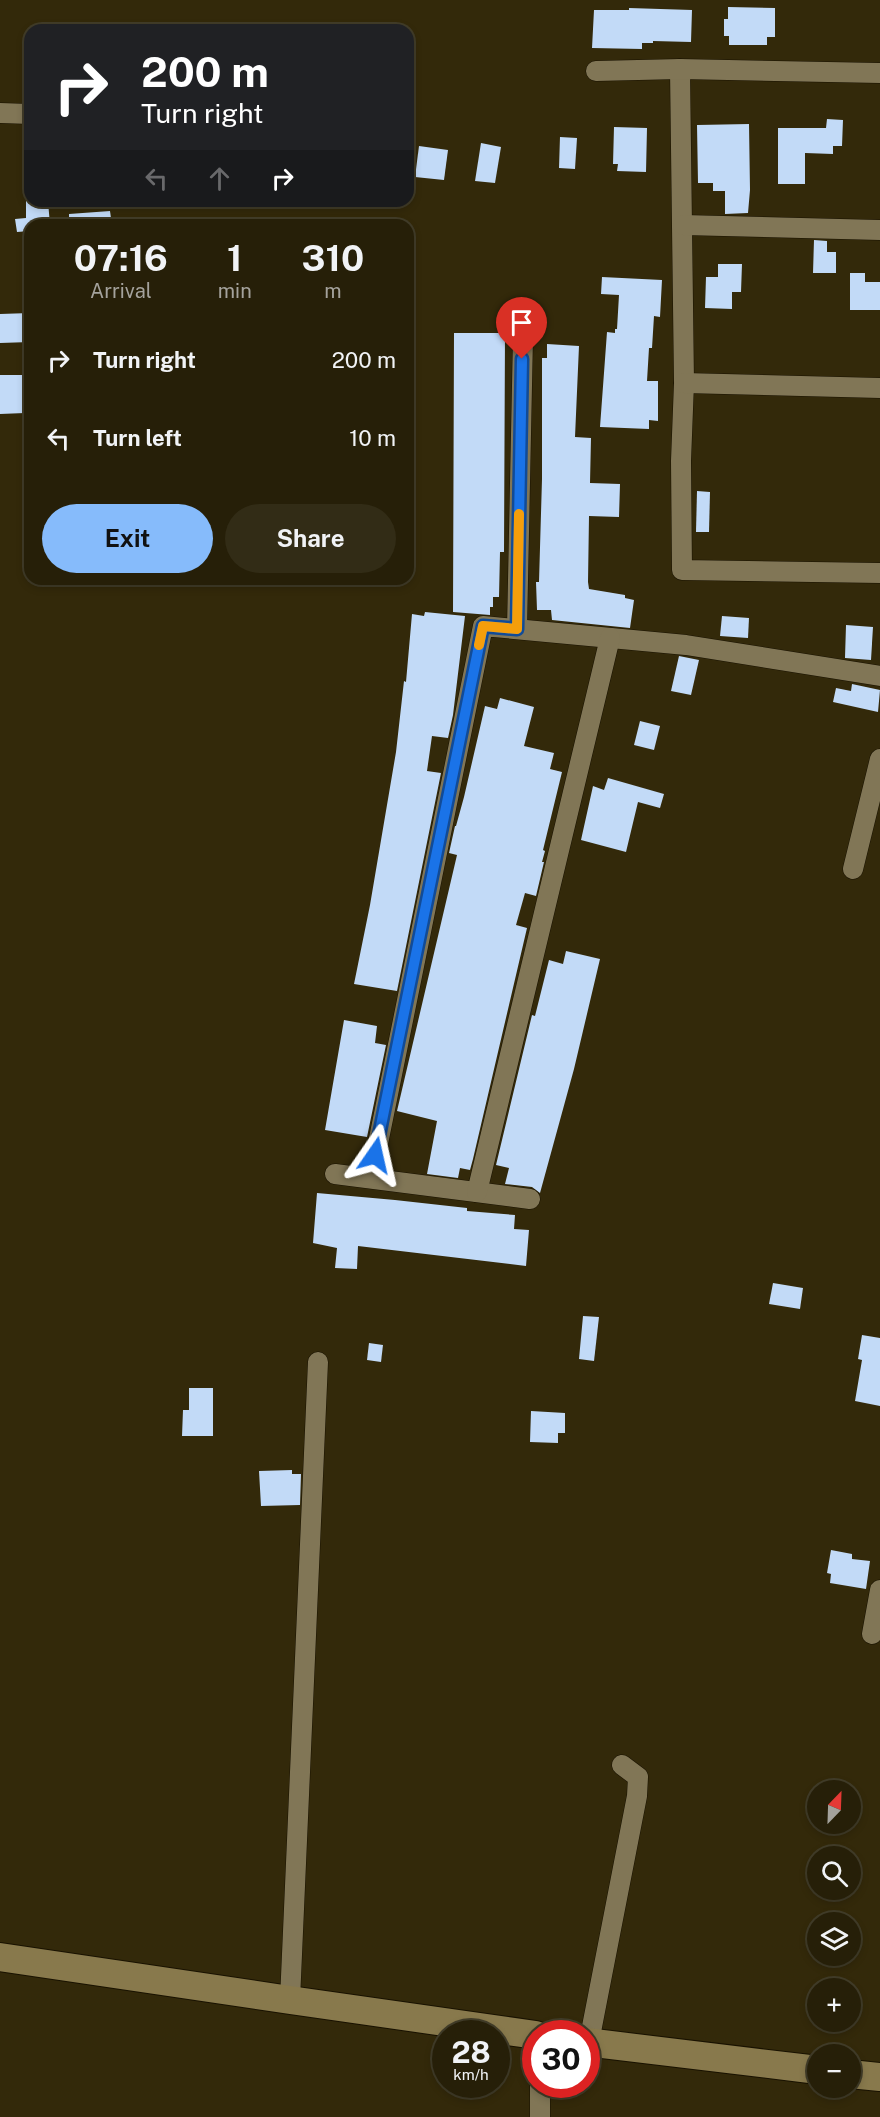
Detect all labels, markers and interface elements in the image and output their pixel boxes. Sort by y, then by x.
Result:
text: 200 m [141,47,269,96]
icon: right [42,48,120,126]
text: Turn right [141,97,264,129]
icon: left [140,162,173,195]
icon: ahead [203,162,236,195]
icon: right [266,162,299,195]
text: 07:16 [74,237,168,279]
text: 1 [227,237,242,279]
text: 310 [302,237,364,279]
text: Arrival [90,279,152,303]
text: min [218,279,252,303]
text: m [324,279,341,303]
pin [496,297,547,359]
icon: arrive [505,306,538,339]
icon: right [42,344,75,377]
text: Turn right [93,347,196,373]
text: 200 m [332,347,396,373]
icon: left [42,422,75,455]
text: Turn left [93,425,182,451]
text: 10 m [349,425,396,451]
button: Exit [42,504,213,573]
button: Share [225,504,396,573]
position arrow [343,1123,407,1187]
north arrow [807,1780,861,1834]
map controls [807,1780,861,2098]
button: search [807,1846,861,1900]
button: layers [807,1912,861,1966]
button: + [807,1978,861,2032]
speed limit sign: 30 [522,2020,600,2098]
text: 28 [451,2034,491,2070]
button: − [807,2044,861,2098]
text: km/h [453,2066,489,2083]

